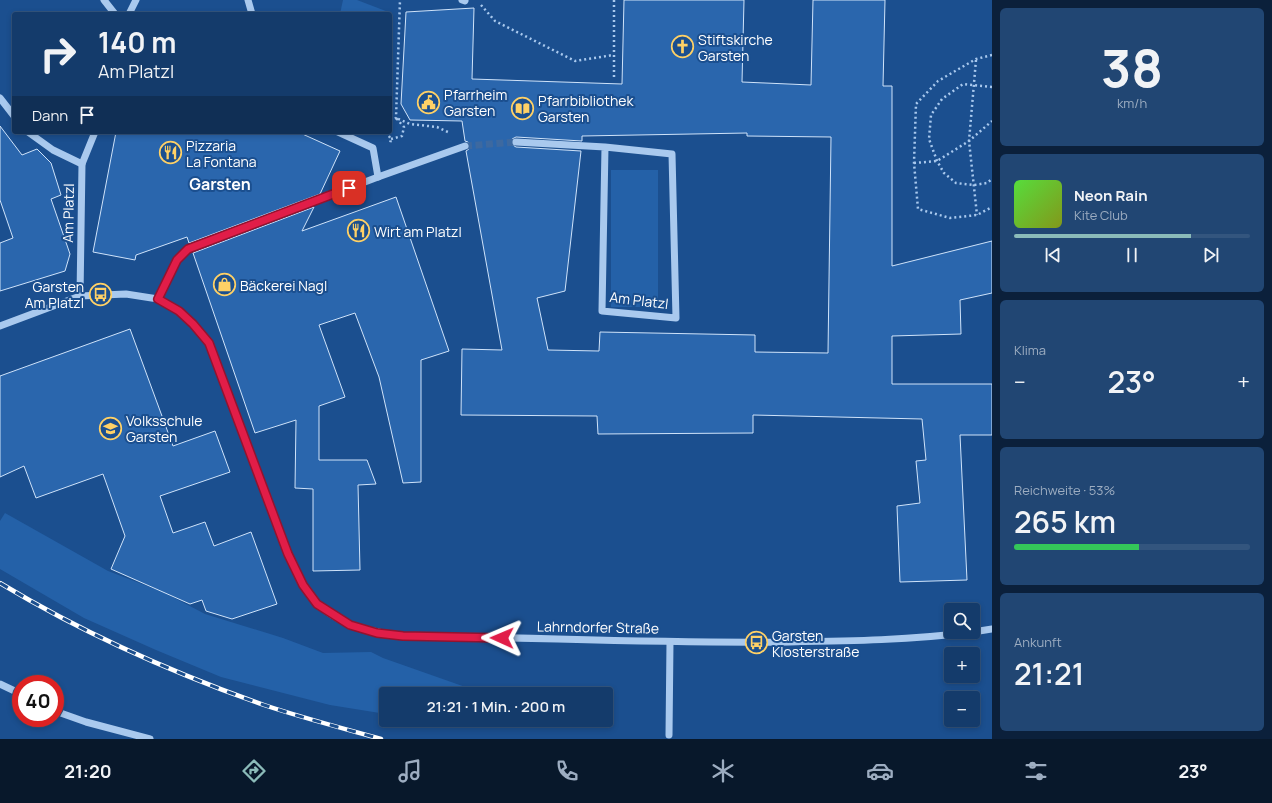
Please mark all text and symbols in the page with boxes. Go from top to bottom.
text: 140 m [98,23,177,61]
icon: right [32,28,84,80]
place label: Stiftskirche Garsten [698,30,773,65]
text: 38 [1101,32,1163,103]
church icon: Stiftskirche Garsten [670,34,696,60]
text: Am Platzl [98,59,174,83]
place label: Pfarrheim Garsten [444,85,507,120]
public building icon: Pfarrheim Garsten [415,89,441,115]
place label: Pfarrbibliothek Garsten [538,91,634,126]
text: km/h [1117,94,1147,112]
library icon: Pfarrbibliothek Garsten [510,95,536,121]
icon: arrive [76,104,98,126]
text: Dann [32,105,68,126]
place label: Pizzaria La Fontana [186,136,257,171]
restaurant icon: Pizzaria La Fontana [158,140,184,166]
pin [332,171,366,205]
district label: Garsten [189,173,251,195]
icon: arrive [338,177,360,199]
street label: Am Platzl [58,183,78,243]
text: Neon Rain [1074,185,1148,206]
text: Kite Club [1074,206,1128,224]
restaurant icon: Wirt am Platzl [346,218,372,244]
place label: Wirt am Platzl [374,222,462,241]
icon: previous [1042,244,1064,266]
icon: pause [1121,244,1143,266]
icon: next [1200,244,1222,266]
shop icon: Bäckerei Nagl [211,272,237,298]
place label: Bäckerei Nagl [240,276,327,295]
place label: Garsten Am Platzl [25,277,84,312]
bus stop icon: Garsten Am Platzl [87,281,113,307]
street label: Am Platzl [608,287,670,313]
text: Klima [1014,341,1046,359]
text: 23° [1107,361,1156,402]
text: − [1014,367,1026,397]
text: + [1237,367,1250,397]
place label: Volksschule Garsten [126,411,203,446]
school or university icon: Volksschule Garsten [98,415,124,441]
text: Reichweite · 53% [1014,481,1115,499]
text: 265 km [1014,501,1116,542]
map controls [944,603,980,727]
button: search [944,603,980,639]
street label: Lahrndorfer Straße [537,616,659,638]
position arrow [481,617,523,659]
place label: Garsten Klosterstraße [772,626,859,661]
bus stop icon: Garsten Klosterstraße [743,630,769,656]
text: Ankunft [1014,633,1062,651]
button: + [944,647,980,683]
text: 21:21 [1014,653,1084,694]
speed limit sign: 40 [12,675,64,727]
button: − [944,691,980,727]
text: 21:21 · 1 Min. · 200 m [427,696,565,717]
icon: directions [240,757,268,785]
icon: music [396,757,424,785]
icon: phone [553,757,581,785]
icon: climate [709,757,737,785]
icon: car [866,757,894,785]
icon: filters [1022,757,1050,785]
text: 21:20 [64,759,112,783]
text: 23° [1178,759,1208,783]

